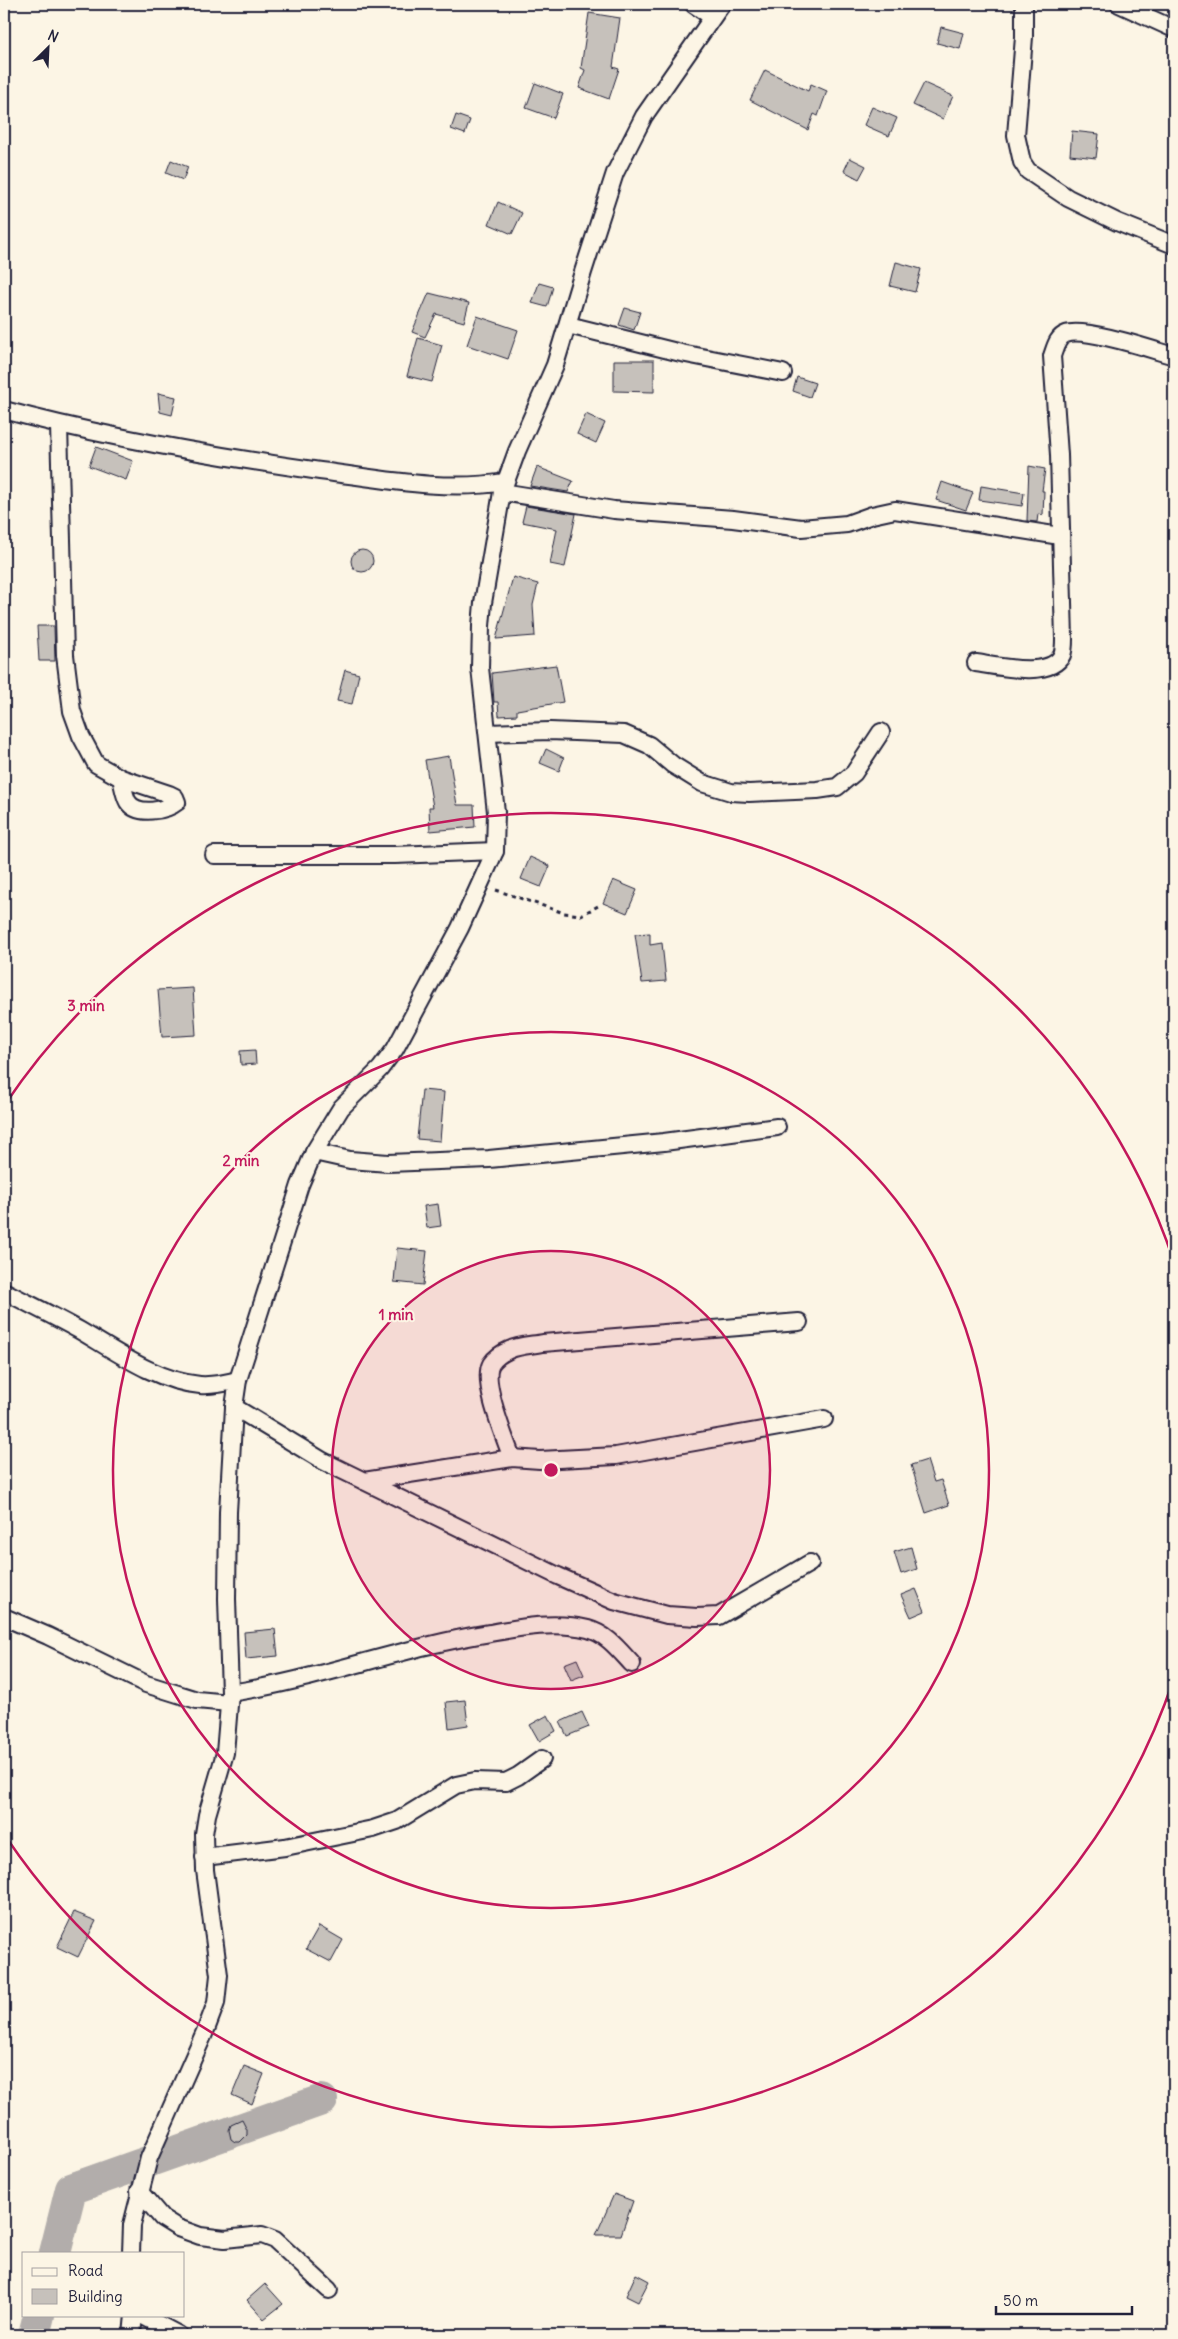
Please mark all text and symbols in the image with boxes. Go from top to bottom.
north arrow [22,22,72,72]
text: N [45,26,61,46]
text: 3 min [67,996,105,1015]
text: 2 min [223,1151,260,1170]
text: 1 min [379,1305,414,1324]
centre of rings [542,1461,560,1479]
legend [22,2252,185,2316]
text: Road [68,2261,103,2280]
scale bar [996,2284,1132,2316]
text: Building [68,2287,123,2306]
text: 50 m [1003,2291,1038,2310]

